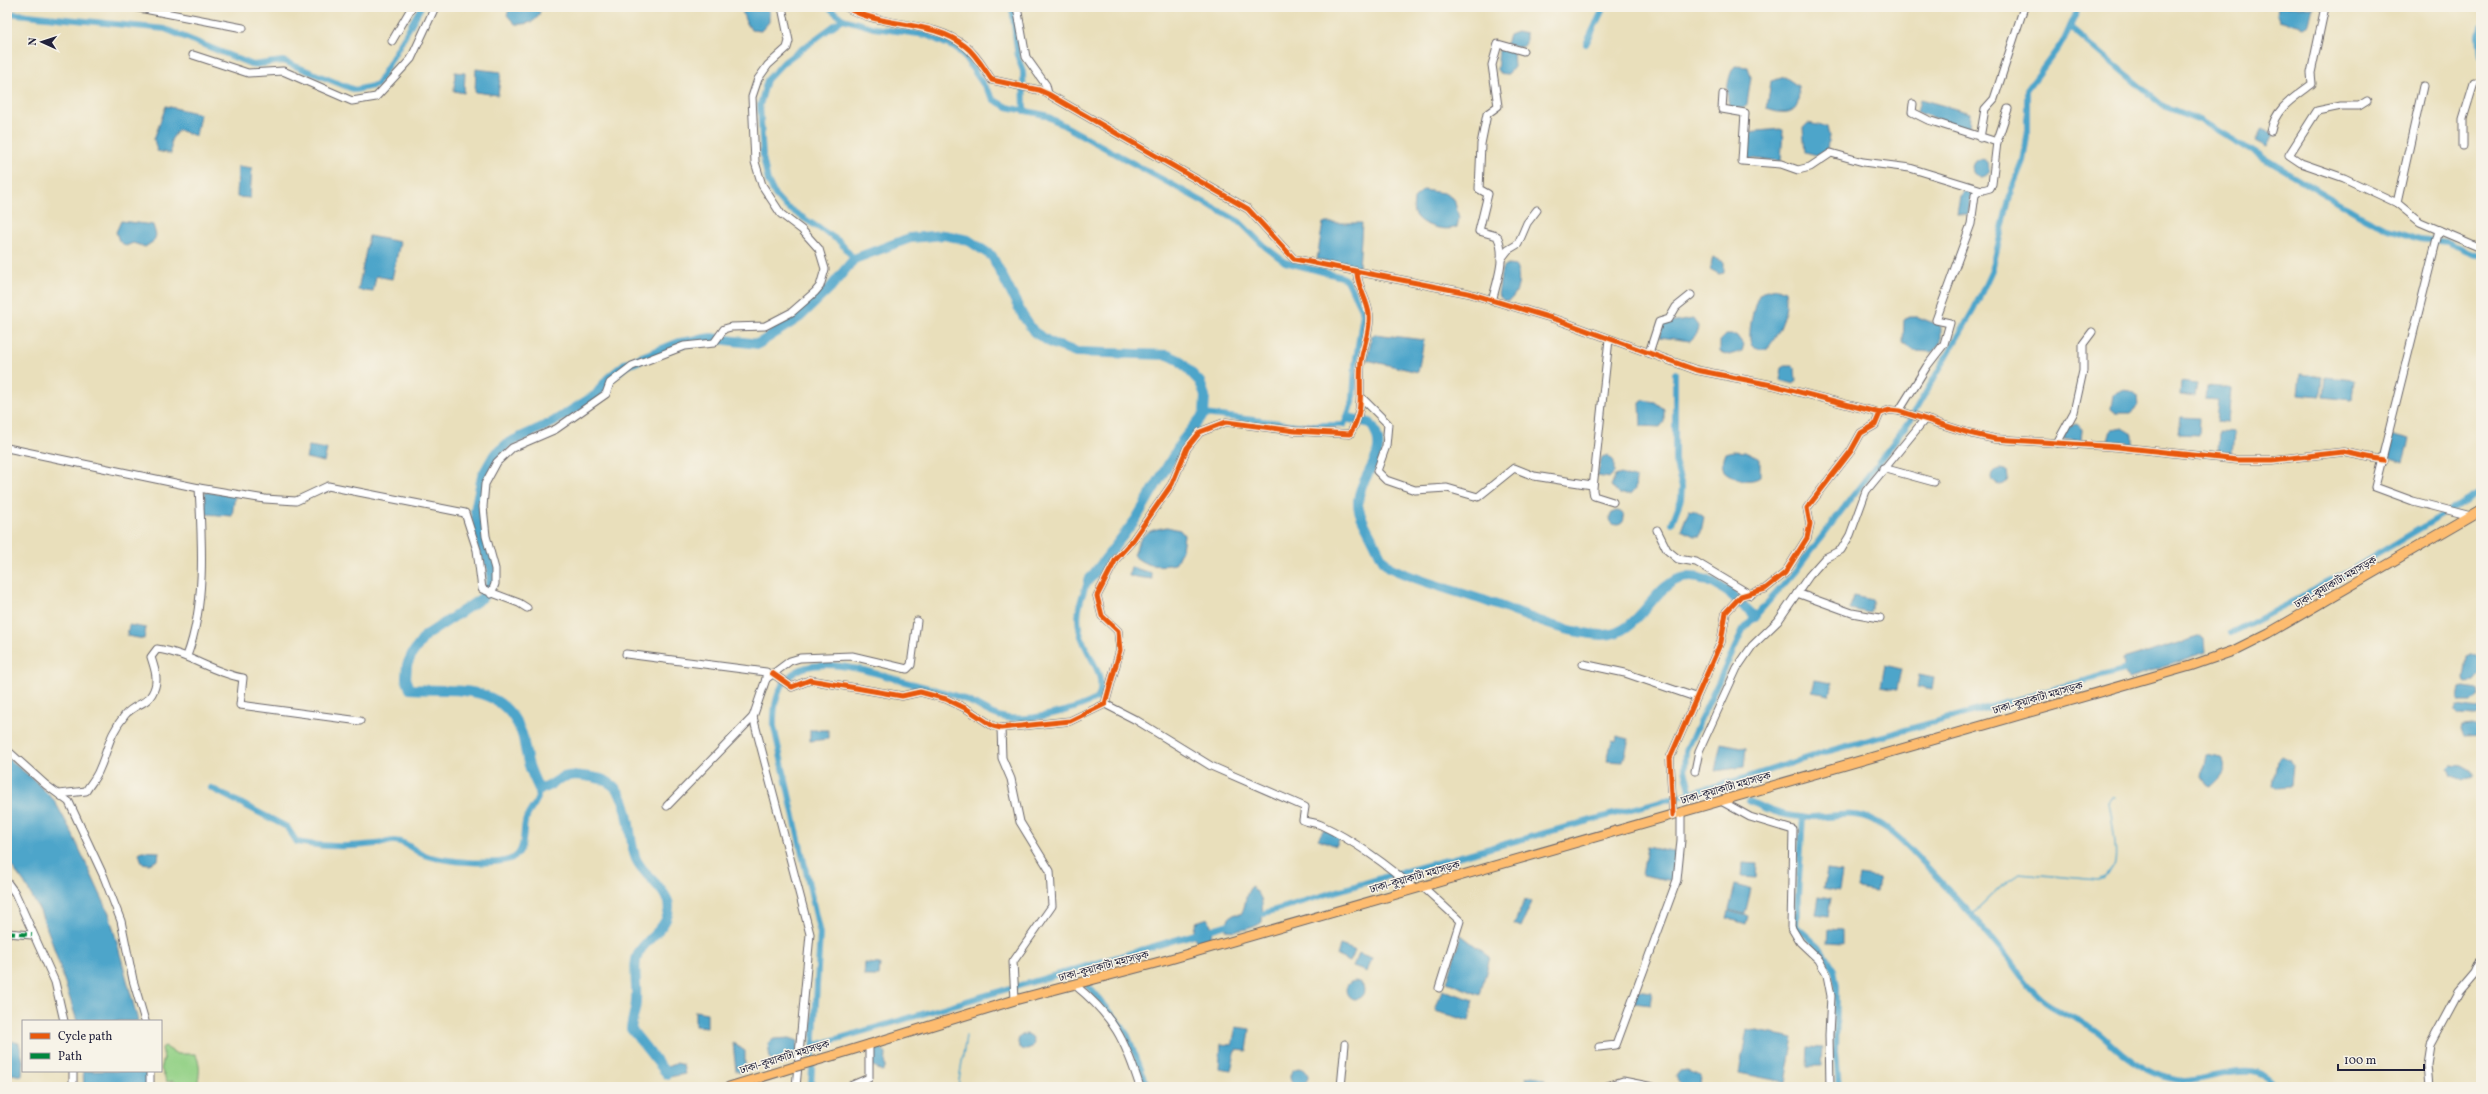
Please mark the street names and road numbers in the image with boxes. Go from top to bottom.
street label: ঢাকা-কুয়াকাটা মহাসড়ক [2291,553,2381,613]
street label: ঢাকা-কুয়াকাটা মহাসড়ক [1990,679,2086,719]
street label: ঢাকা-কুয়াকাটা মহাসড়ক [1678,769,1774,809]
street label: ঢাকা-কুয়াকাটা মহাসড়ক [1367,858,1463,898]
street label: ঢাকা-কুয়াকাটা মহাসড়ক [1056,947,1152,987]
street label: ঢাকা-কুয়াকাটা মহাসড়ক [737,1037,833,1079]

